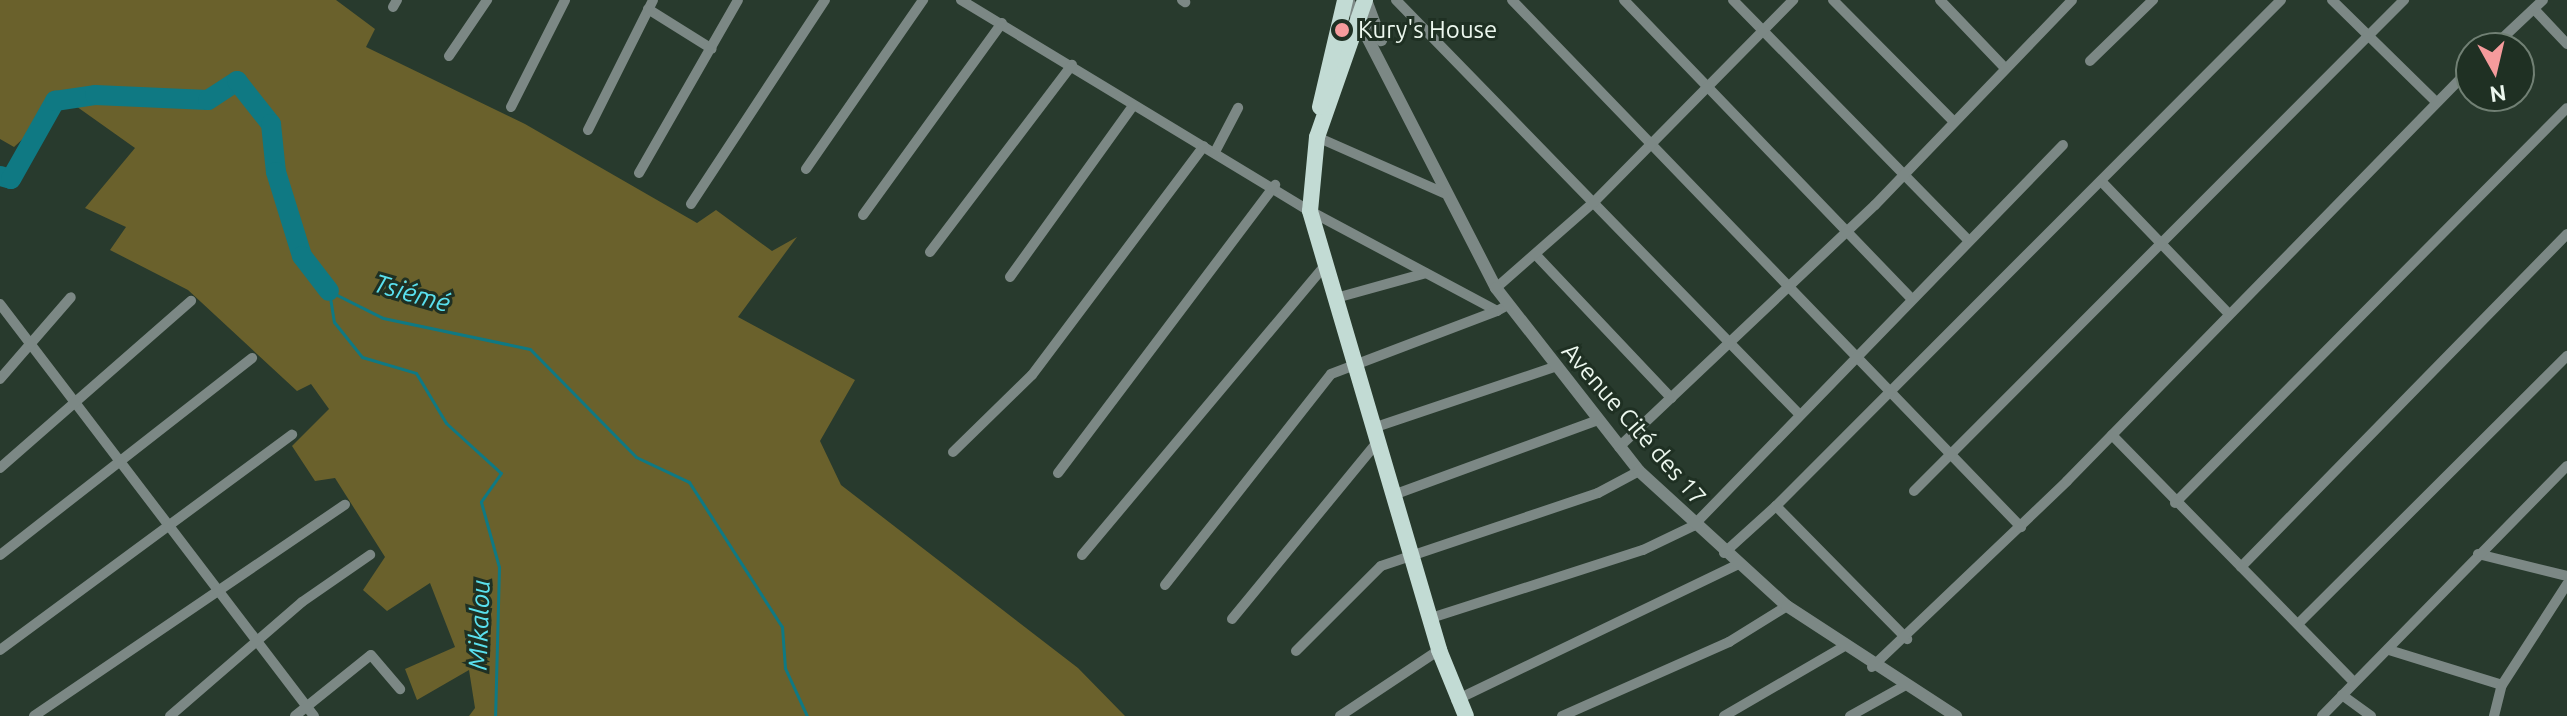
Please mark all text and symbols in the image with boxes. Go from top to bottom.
place label: Kury's House [1358,16,1497,44]
marker: Kury's House [1333,21,1351,39]
north arrow [2455,32,2535,112]
text: N [2488,81,2508,108]
water label: Tsiémé [370,267,454,319]
street label: Avenue Cité des 17 [1556,337,1712,511]
water label: Mikalou [462,579,496,671]

